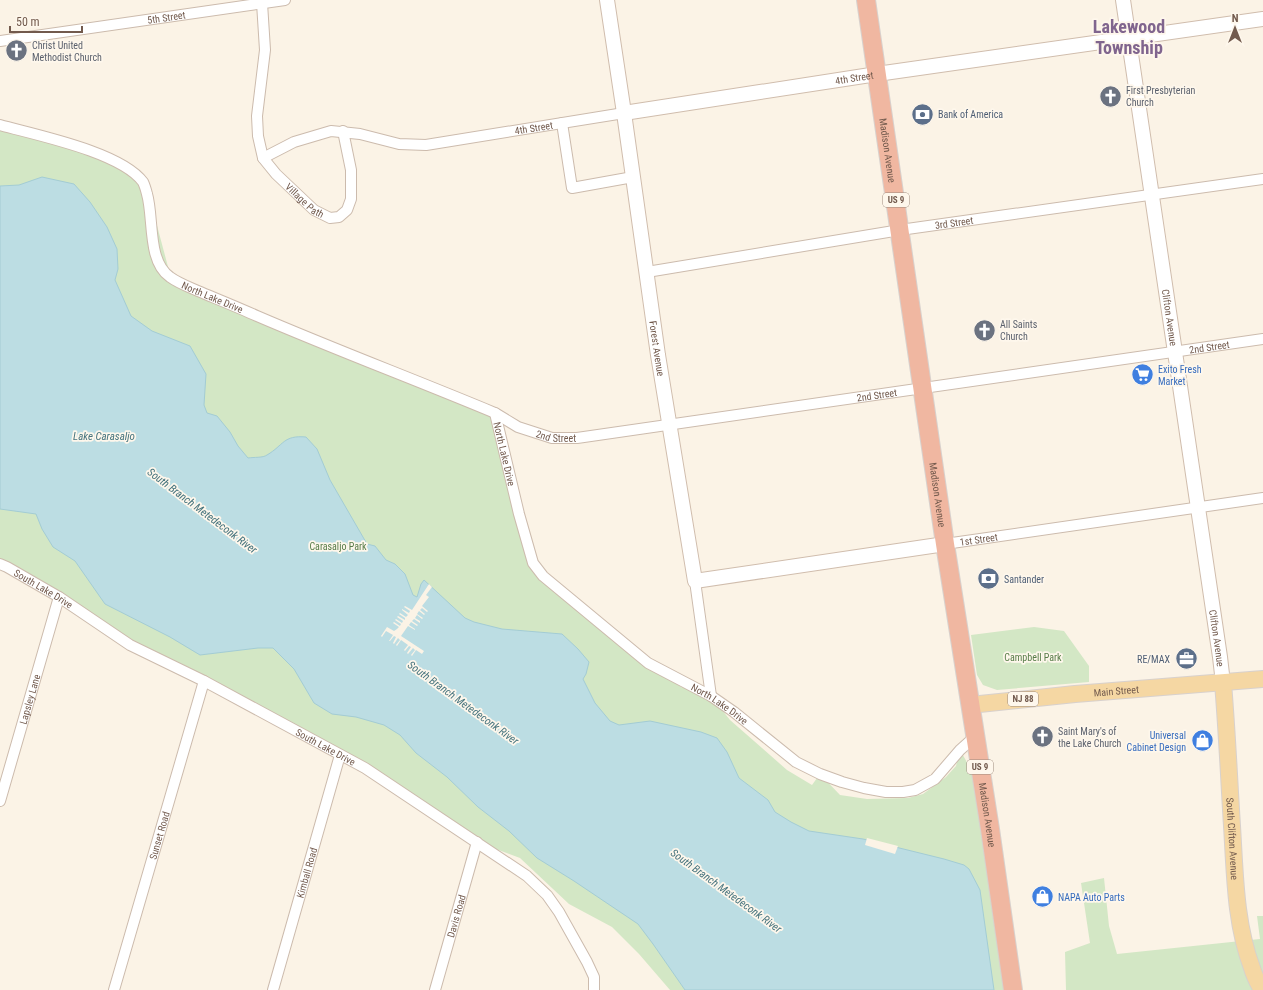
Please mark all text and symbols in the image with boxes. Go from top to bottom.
scale bar [10,8,82,34]
north arrow [1215,8,1255,48]
street label: 5th Street [146,9,186,25]
text: N [1232,12,1239,25]
text: 50 m [16,15,40,29]
district label: Lakewood Township [1093,16,1165,58]
church icon: Christ United Methodist Church [4,38,30,64]
place label: Christ United Methodist Church [32,40,102,63]
street label: 4th Street [834,69,874,86]
church icon: First Presbyterian Church [1097,83,1123,109]
place label: First Presbyterian Church [1126,85,1196,108]
bank icon: Bank of America [910,101,936,127]
place label: Bank of America [938,109,1003,120]
street label: Madison Avenue [878,117,898,184]
street label: 4th Street [514,119,554,136]
street label: Village Path [284,181,326,220]
road number: US 9 [883,193,909,207]
street label: 3rd Street [934,214,974,231]
street label: North Lake Drive [180,279,245,315]
street label: Clifton Avenue [1160,288,1180,347]
church icon: All Saints Church [971,317,997,343]
place label: All Saints Church [1000,319,1038,342]
street label: Forest Avenue [648,320,667,377]
street label: 2nd Street [1188,338,1230,355]
supermarket icon: Exito Fresh Market [1130,362,1156,388]
place label: Exito Fresh Market [1158,364,1202,387]
street label: 2nd Street [856,386,898,403]
street label: North Lake Drive [492,421,518,487]
street label: 2nd Street [535,428,576,444]
water label: Lake Carasaljo [73,430,135,443]
street label: Madison Avenue [928,462,948,528]
water label: South Branch Metedeconk River [145,466,260,557]
street label: 1st Street [959,531,998,547]
park label: Carasaljo Park [309,541,367,552]
bank icon: Santander [975,566,1001,592]
street label: South Lake Drive [12,567,75,610]
place label: Santander [1004,574,1044,585]
street label: Clifton Avenue [1208,609,1227,667]
office icon: RE/MAX [1173,646,1199,672]
park label: Campbell Park [1004,652,1062,663]
place label: RE/MAX [1137,654,1170,665]
water label: South Branch Metedeconk River [405,658,522,748]
street label: Lapsley Lane [17,673,42,725]
street label: North Lake Drive [689,681,750,727]
street label: Main Street [1093,683,1139,698]
road number: NJ 88 [1008,692,1038,706]
church icon: Saint Mary's of the Lake Church [1029,724,1055,750]
street label: South Lake Drive [294,726,358,767]
place label: Saint Mary's of the Lake Church [1058,726,1122,749]
shop icon: Universal Cabinet Design [1189,728,1215,754]
place label: Universal Cabinet Design [1127,730,1186,753]
road number: US 9 [967,760,993,774]
street label: Madison Avenue [977,782,998,848]
street label: South Clifton Avenue [1225,797,1241,881]
street label: Sunset Road [147,810,171,861]
street label: Kimball Road [294,846,319,899]
water label: South Branch Metedeconk River [668,846,785,936]
shop icon: NAPA Auto Parts [1030,884,1056,910]
place label: NAPA Auto Parts [1058,892,1125,903]
street label: Davis Road [445,893,467,939]

